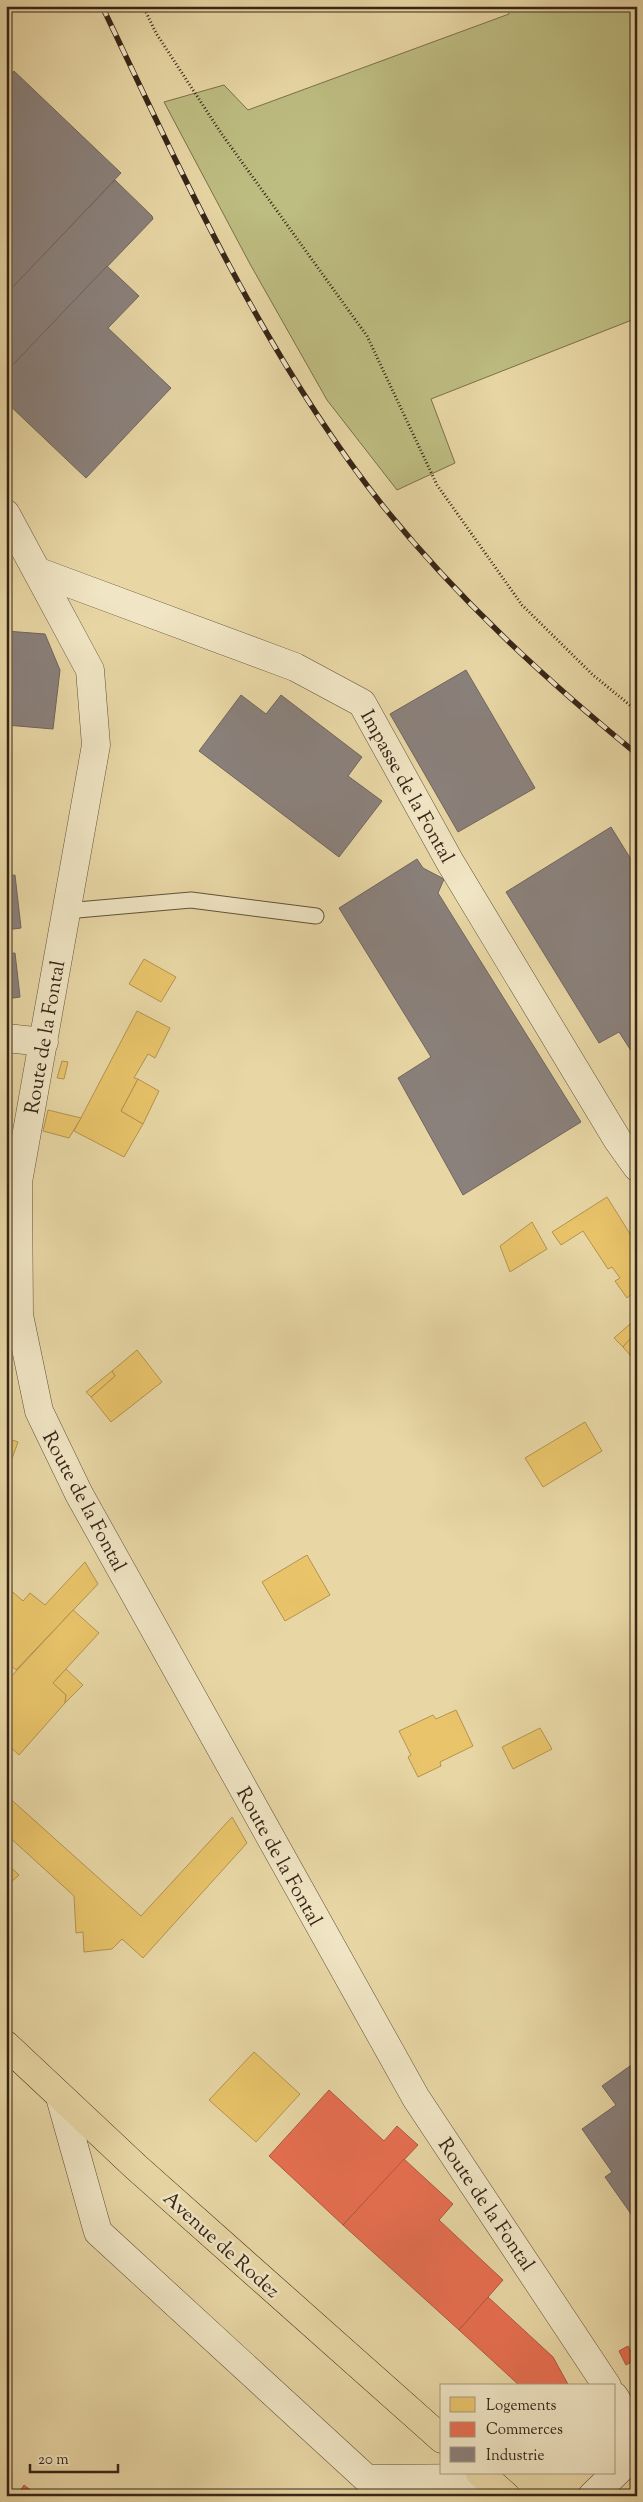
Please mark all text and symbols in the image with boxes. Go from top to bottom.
street label: Impasse de la Fontal [352,705,460,869]
street label: Route de la Fontal [19,958,74,1116]
street label: Route de la Fontal [34,1427,132,1578]
street label: Route de la Fontal [227,1782,328,1933]
street label: Route de la Fontal [429,2133,541,2278]
street label: Avenue de Rodez [155,2185,285,2306]
legend [440,2384,616,2474]
text: Logements [486,2396,557,2417]
text: Commerces [486,2420,563,2441]
scale bar [30,2442,118,2474]
text: Industrie [486,2446,544,2467]
text: 20 m [38,2450,69,2471]

